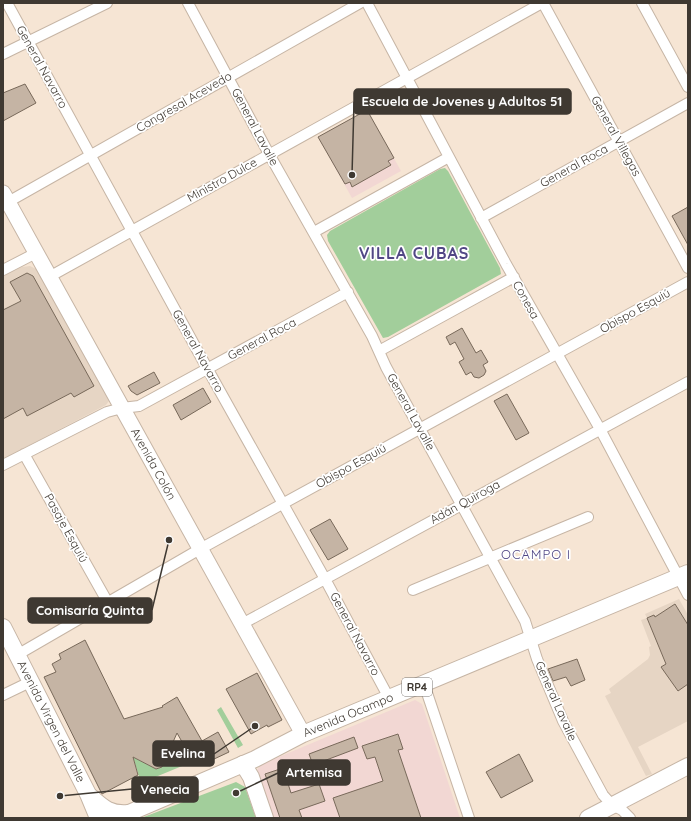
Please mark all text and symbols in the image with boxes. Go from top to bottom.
street label: General Navarro [14,23,71,111]
street label: Congresal Acevedo [133,68,234,135]
street label: General Lavalle [229,85,282,168]
callout: Escuela de Jovenes y Adultos 51 [354,89,571,114]
text: Escuela de Jovenes y Adultos 51 [362,93,562,109]
street label: General Villegas [588,93,645,179]
street label: General Roca [537,141,610,190]
street label: Ministro Dulce [184,154,260,205]
district label: VILLA CUBAS [359,243,469,263]
street label: Conesa [510,278,543,322]
street label: Obispo Esquiú [597,285,673,336]
street label: General Navarro [170,307,227,395]
street label: General Roca [225,314,299,363]
street label: General Lavalle [384,371,439,453]
street label: Avenida Colón [128,425,180,502]
street label: Obispo Esquiú [313,440,389,491]
street label: Adán Quiroga [427,476,502,527]
street label: Pasaje Esquiú [41,491,92,565]
district label: OCAMPO I [501,546,571,562]
street label: General Navarro [327,589,384,678]
callout: Comisaría Quinta [28,598,152,623]
text: Comisaría Quinta [36,602,144,618]
street label: Avenida Virgen del Valle [14,658,89,785]
street label: General Lavalle [532,658,581,743]
road number: RP4 [402,678,432,696]
street label: Avenida Ocampo [301,689,395,740]
callout: Evelina [153,741,214,766]
text: Evelina [161,745,205,761]
callout: Artemisa [278,760,350,785]
text: Artemisa [286,764,342,780]
callout: Venecia [132,777,198,802]
text: Venecia [140,781,190,797]

